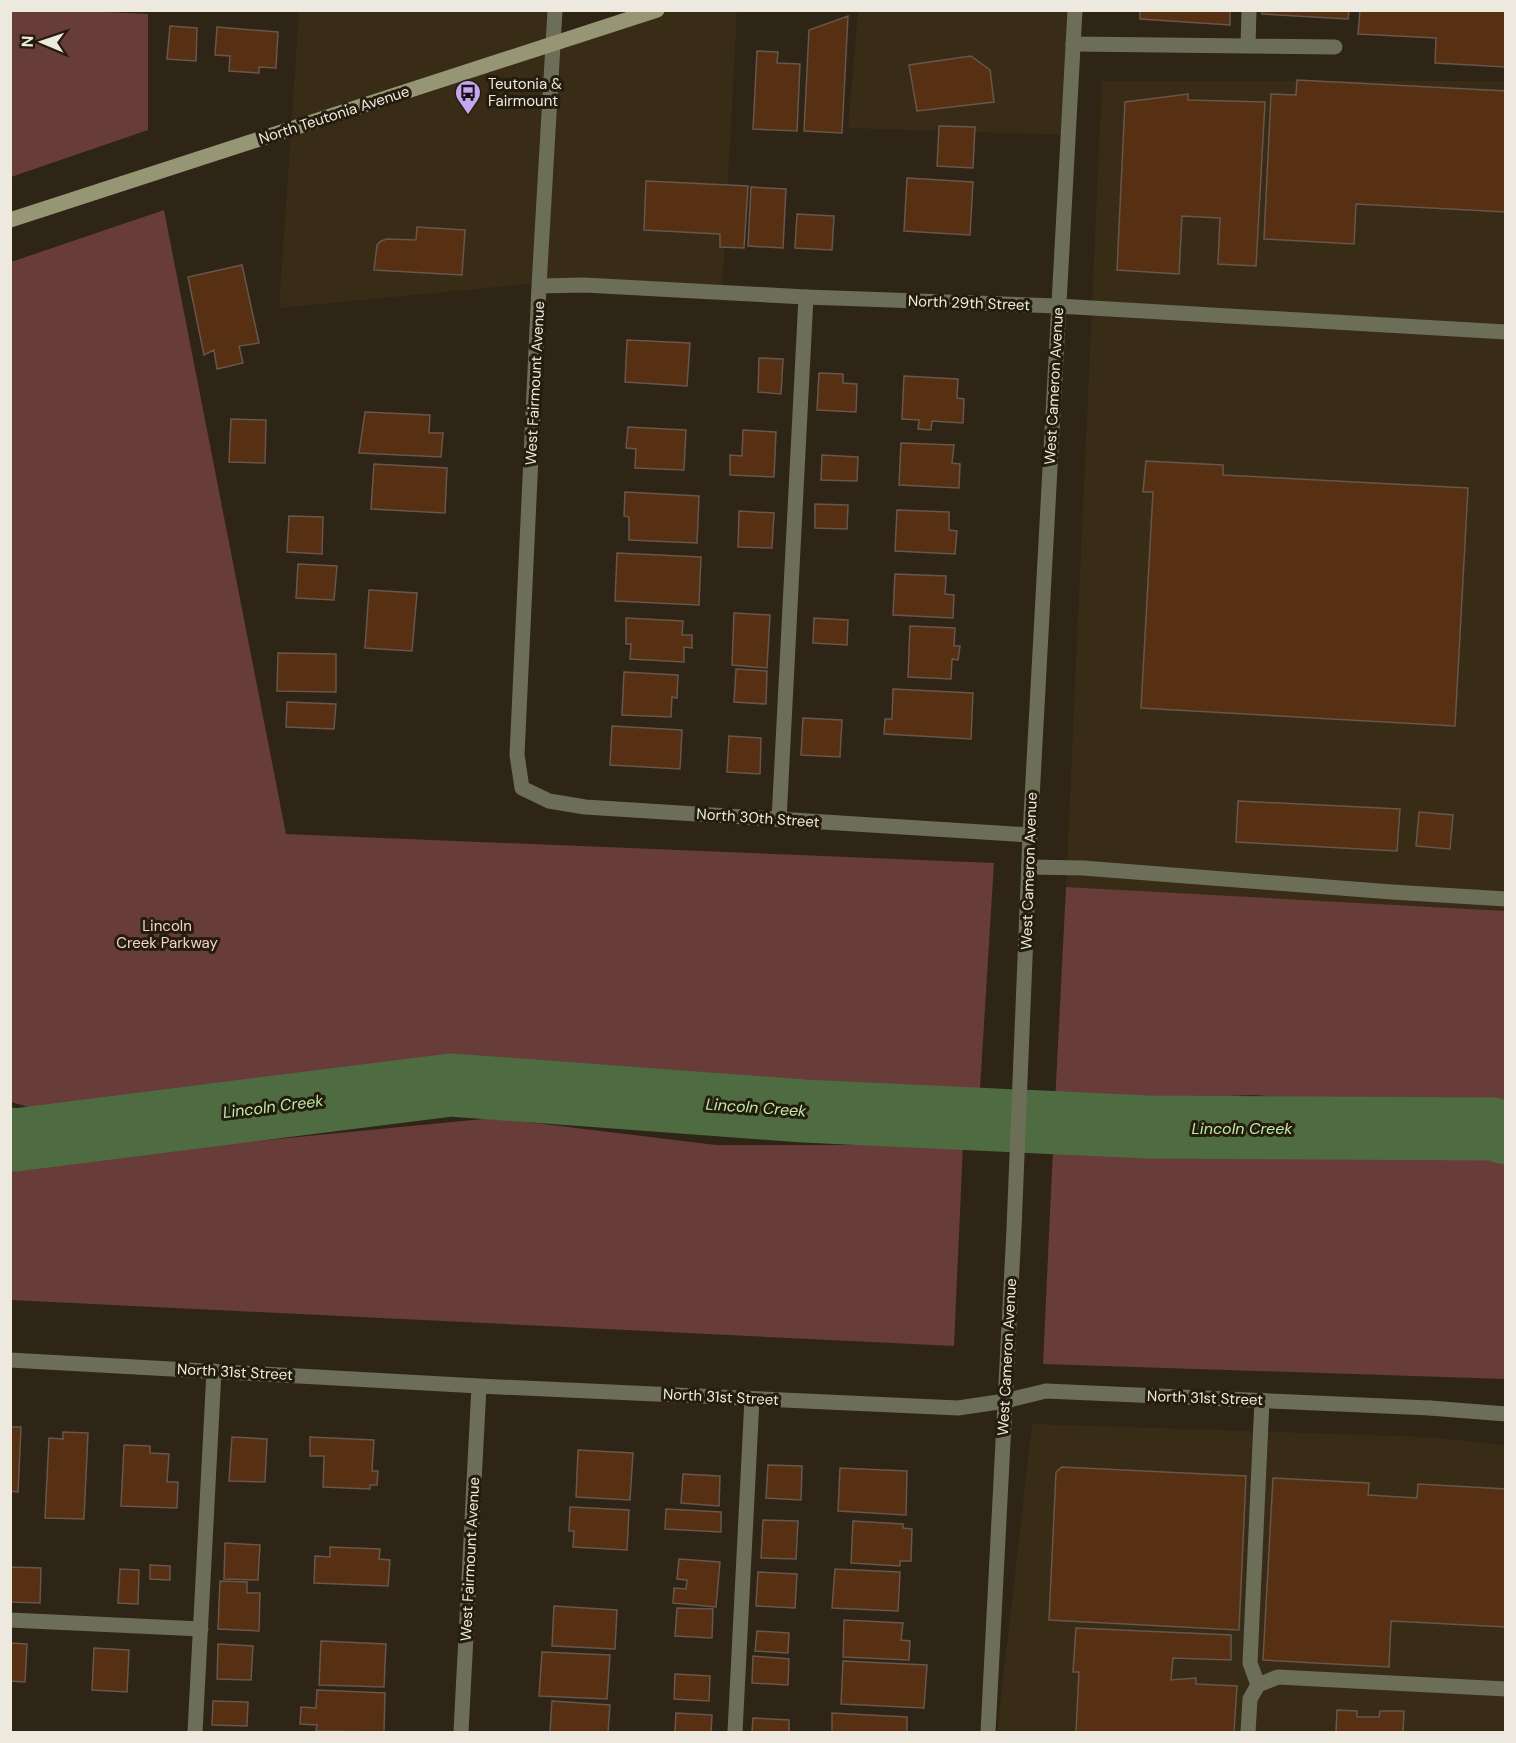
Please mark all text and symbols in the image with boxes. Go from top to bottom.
north arrow [12,12,72,72]
text: N [17,35,38,48]
place label: Teutonia & Fairmount [488,74,562,111]
bus stop icon: Teutonia & Fairmount [453,78,483,116]
street label: North Teutonia Avenue [256,81,412,149]
street label: North 29th Street [908,291,1031,315]
street label: West Fairmount Avenue [521,300,549,466]
street label: West Cameron Avenue [1040,307,1068,465]
street label: West Cameron Avenue [1016,792,1042,950]
street label: North 30th Street [696,804,820,832]
park label: Lincoln Creek Parkway [116,916,219,953]
water label: Lincoln Creek [222,1090,325,1123]
water label: Lincoln Creek [705,1093,808,1122]
water label: Lincoln Creek [1191,1118,1293,1139]
street label: West Cameron Avenue [993,1278,1021,1436]
street label: North 31st Street [176,1359,294,1385]
street label: North 31st Street [662,1384,780,1410]
street label: North 31st Street [1147,1386,1264,1410]
street label: West Fairmount Avenue [456,1476,484,1642]

